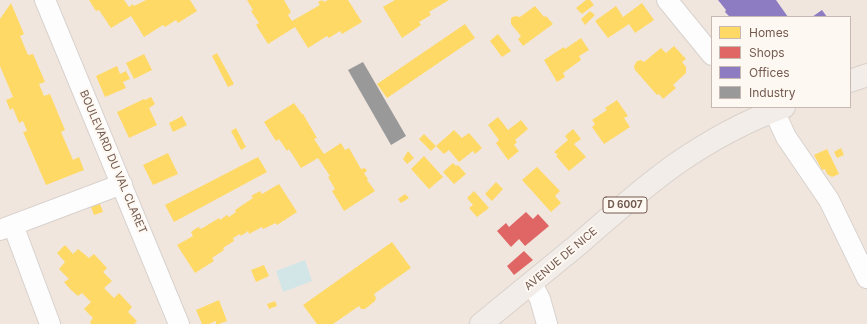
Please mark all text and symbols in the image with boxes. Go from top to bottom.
legend [711,16,851,108]
text: Homes [749,25,789,40]
text: Shops [749,45,785,60]
text: Offices [749,65,790,80]
text: Industry [749,85,795,100]
street label: BOULEVARD DU VAL CLARET [77,88,149,236]
road number: D 6007 [603,197,647,213]
street label: AVENUE DE NICE [522,225,600,293]

